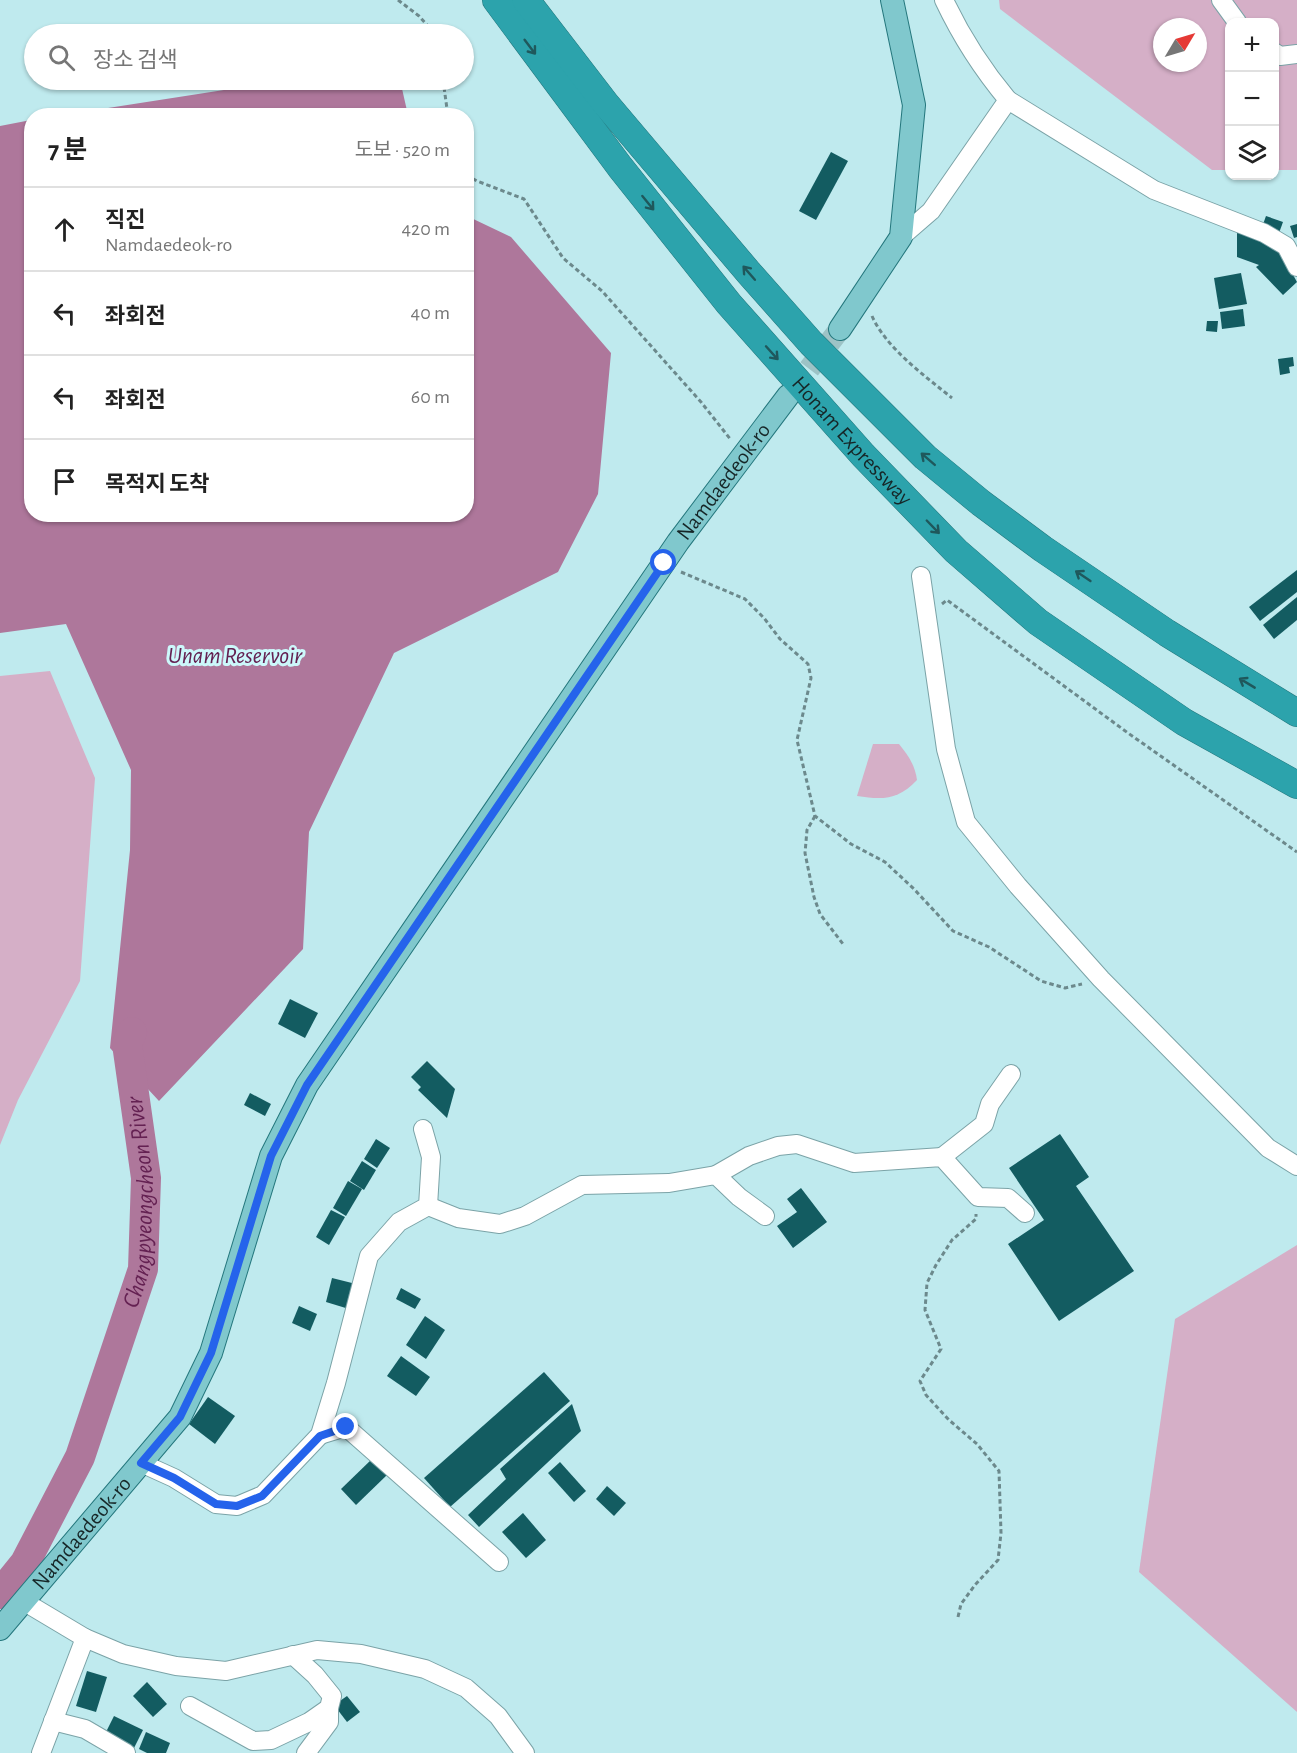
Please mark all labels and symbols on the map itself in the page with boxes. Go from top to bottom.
north arrow [1153,18,1207,72]
one-way arrow [524,39,537,55]
one-way arrow [641,194,654,210]
one-way arrow [742,266,756,281]
one-way arrow [765,345,779,360]
street label: Honam Expressway [788,372,917,510]
street label: Namdaedeok-ro [672,419,774,544]
one-way arrow [921,452,936,466]
one-way arrow [925,519,940,534]
route start [650,549,676,575]
one-way arrow [1076,570,1092,582]
water label: Unam Reservoir [168,644,303,668]
one-way arrow [1239,676,1256,688]
water label: Changpyeongcheon River [119,1094,158,1311]
route end [332,1413,358,1439]
street label: Namdaedeok-ro [28,1472,135,1594]

